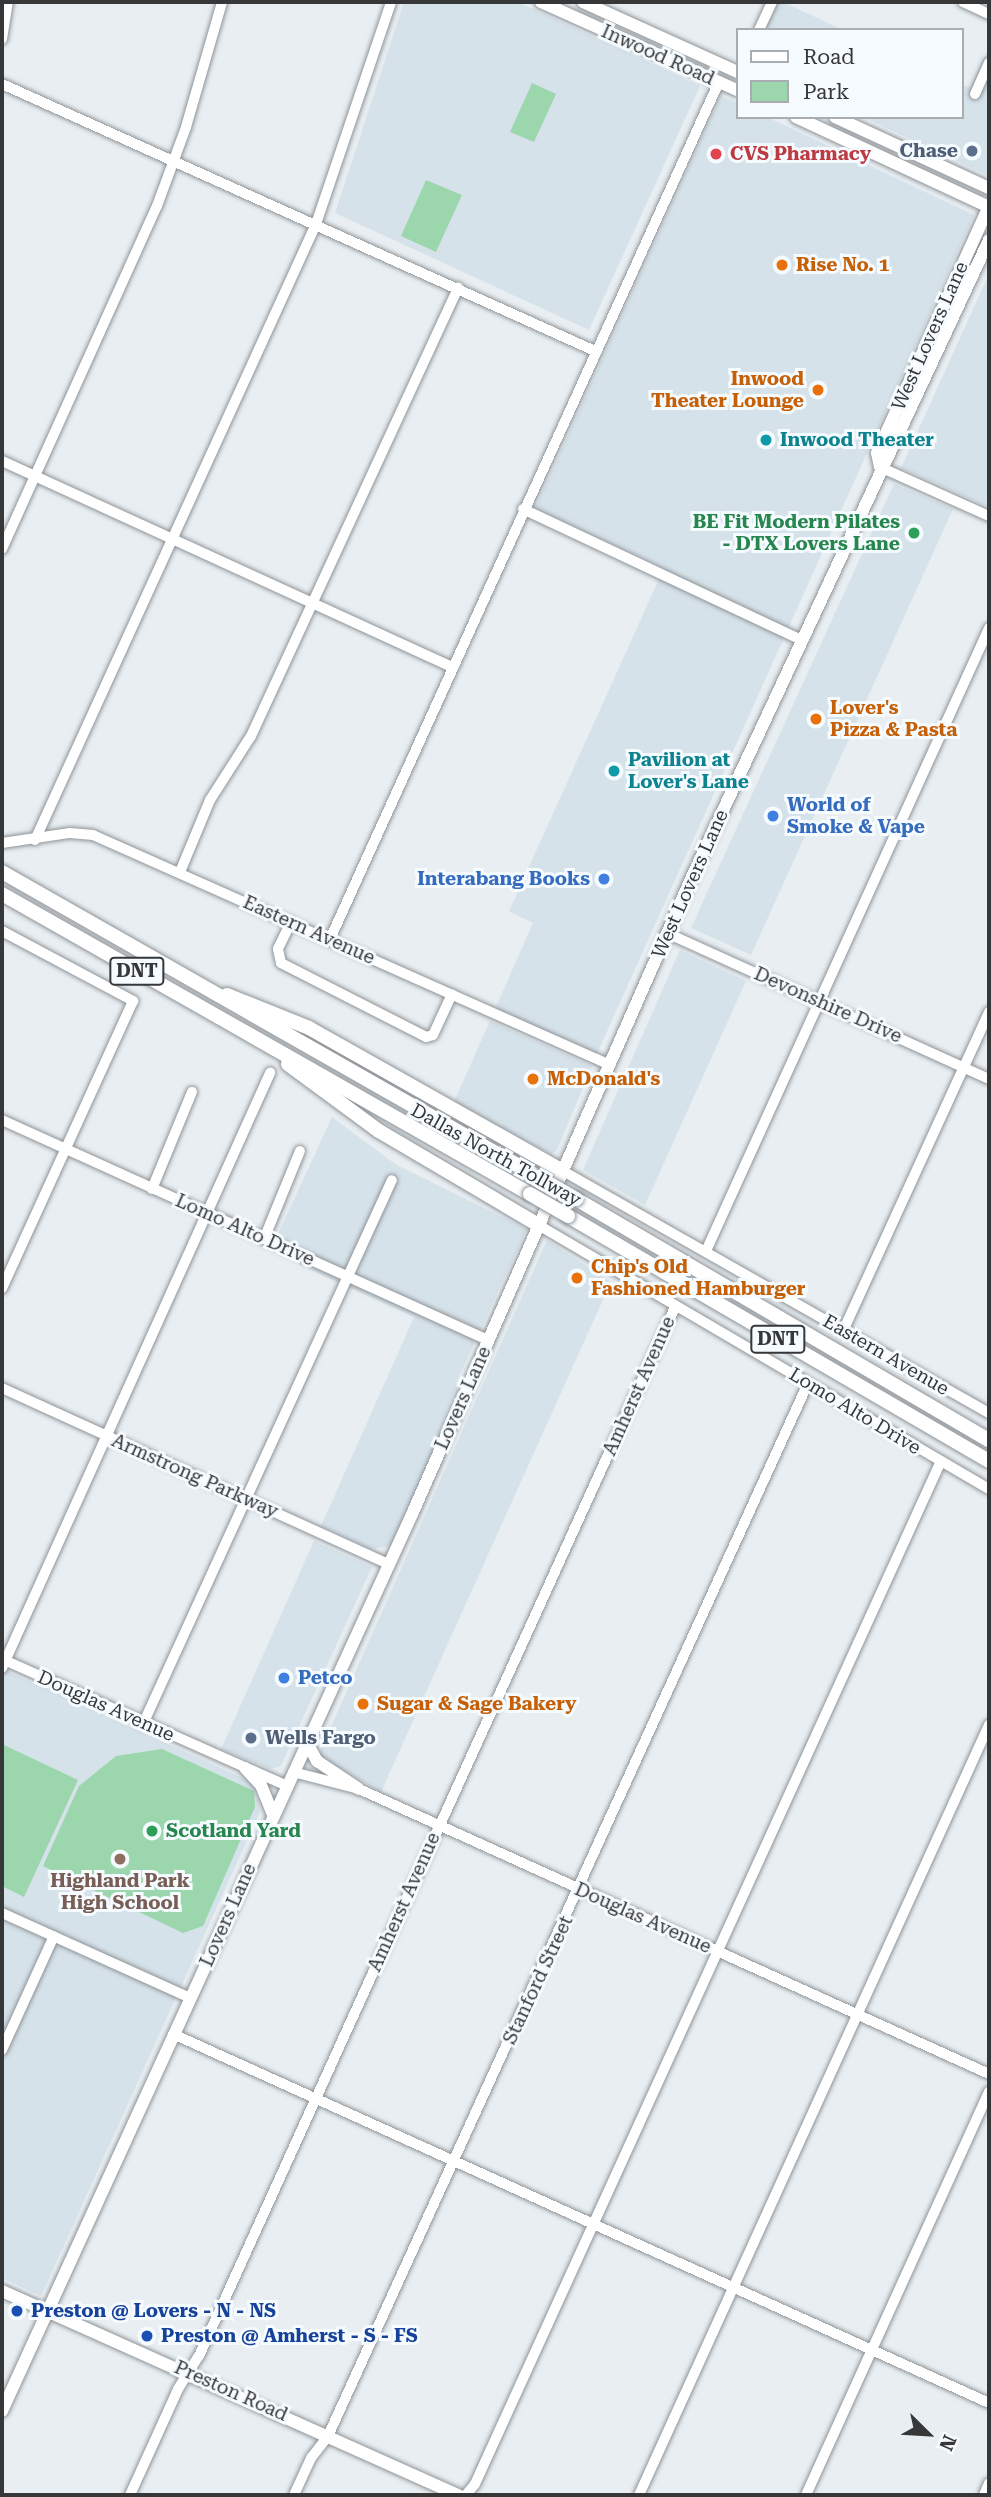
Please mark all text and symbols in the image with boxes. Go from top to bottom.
street label: Inwood Road [598,20,718,90]
legend [736,28,963,119]
text: Road [803,45,855,69]
text: Park [803,80,849,104]
place label: Chase [900,140,958,162]
place label: CVS Pharmacy [730,143,871,165]
marker: Chase [964,143,980,159]
marker: CVS Pharmacy [708,146,724,162]
place label: Rise No. 1 [796,254,889,276]
marker: Rise No. 1 [774,257,790,273]
street label: West Lovers Lane [887,258,973,414]
place label: Inwood Theater Lounge [651,368,804,412]
marker: Inwood Theater Lounge [810,382,826,398]
place label: Inwood Theater [780,429,934,451]
marker: Inwood Theater [758,432,774,448]
place label: BE Fit Modern Pilates - DTX Lovers Lane [693,511,900,555]
marker: BE Fit Modern Pilates - DTX Lovers Lane [906,525,922,541]
place label: Lover's Pizza & Pasta [830,697,958,741]
marker: Lover's Pizza & Pasta [808,711,824,727]
place label: Pavilion at Lover's Lane [628,749,749,793]
marker: Pavilion at Lover's Lane [606,763,622,779]
place label: World of Smoke & Vape [787,794,925,838]
street label: West Lovers Lane [647,806,733,962]
marker: World of Smoke & Vape [765,808,781,824]
place label: Interabang Books [417,868,590,890]
marker: Interabang Books [596,871,612,887]
street label: Eastern Avenue [240,891,378,969]
road number: DNT [109,956,165,986]
street label: Devonshire Drive [751,962,905,1048]
place label: McDonald's [547,1068,660,1090]
marker: McDonald's [525,1071,541,1087]
street label: Dallas North Tollway [407,1099,585,1211]
street label: Lomo Alto Drive [172,1189,318,1271]
place label: Chip's Old Fashioned Hamburger [591,1256,805,1300]
marker: Chip's Old Fashioned Hamburger [569,1270,585,1286]
street label: Eastern Avenue [819,1310,953,1400]
street label: Amherst Avenue [598,1313,680,1459]
road number: DNT [750,1324,806,1354]
street label: Lovers Lane [430,1343,496,1453]
street label: Lomo Alto Drive [785,1363,925,1459]
street label: Armstrong Parkway [108,1429,282,1523]
street label: Douglas Avenue [34,1666,178,1746]
place label: Petco [298,1667,352,1689]
marker: Petco [276,1670,292,1686]
place label: Sugar & Sage Bakery [377,1693,576,1715]
marker: Sugar & Sage Bakery [355,1696,371,1712]
place label: Wells Fargo [265,1727,376,1749]
marker: Wells Fargo [243,1730,259,1746]
place label: Scotland Yard [166,1820,301,1842]
marker: Scotland Yard [144,1823,160,1839]
street label: Amherst Avenue [363,1829,445,1975]
marker: Highland Park High School [112,1851,128,1867]
street label: Lovers Lane [195,1860,261,1970]
place label: Highland Park High School [50,1870,190,1914]
street label: Douglas Avenue [571,1878,715,1958]
street label: Stanford Street [498,1912,578,2048]
place label: Preston @ Lovers - N - NS [31,2300,276,2322]
marker: Preston @ Lovers - N - NS [9,2303,25,2319]
place label: Preston @ Amherst - S - FS [161,2325,418,2347]
marker: Preston @ Amherst - S - FS [139,2328,155,2344]
street label: Preston Road [171,2356,291,2426]
north arrow [893,2399,963,2469]
text: N [934,2431,961,2454]

